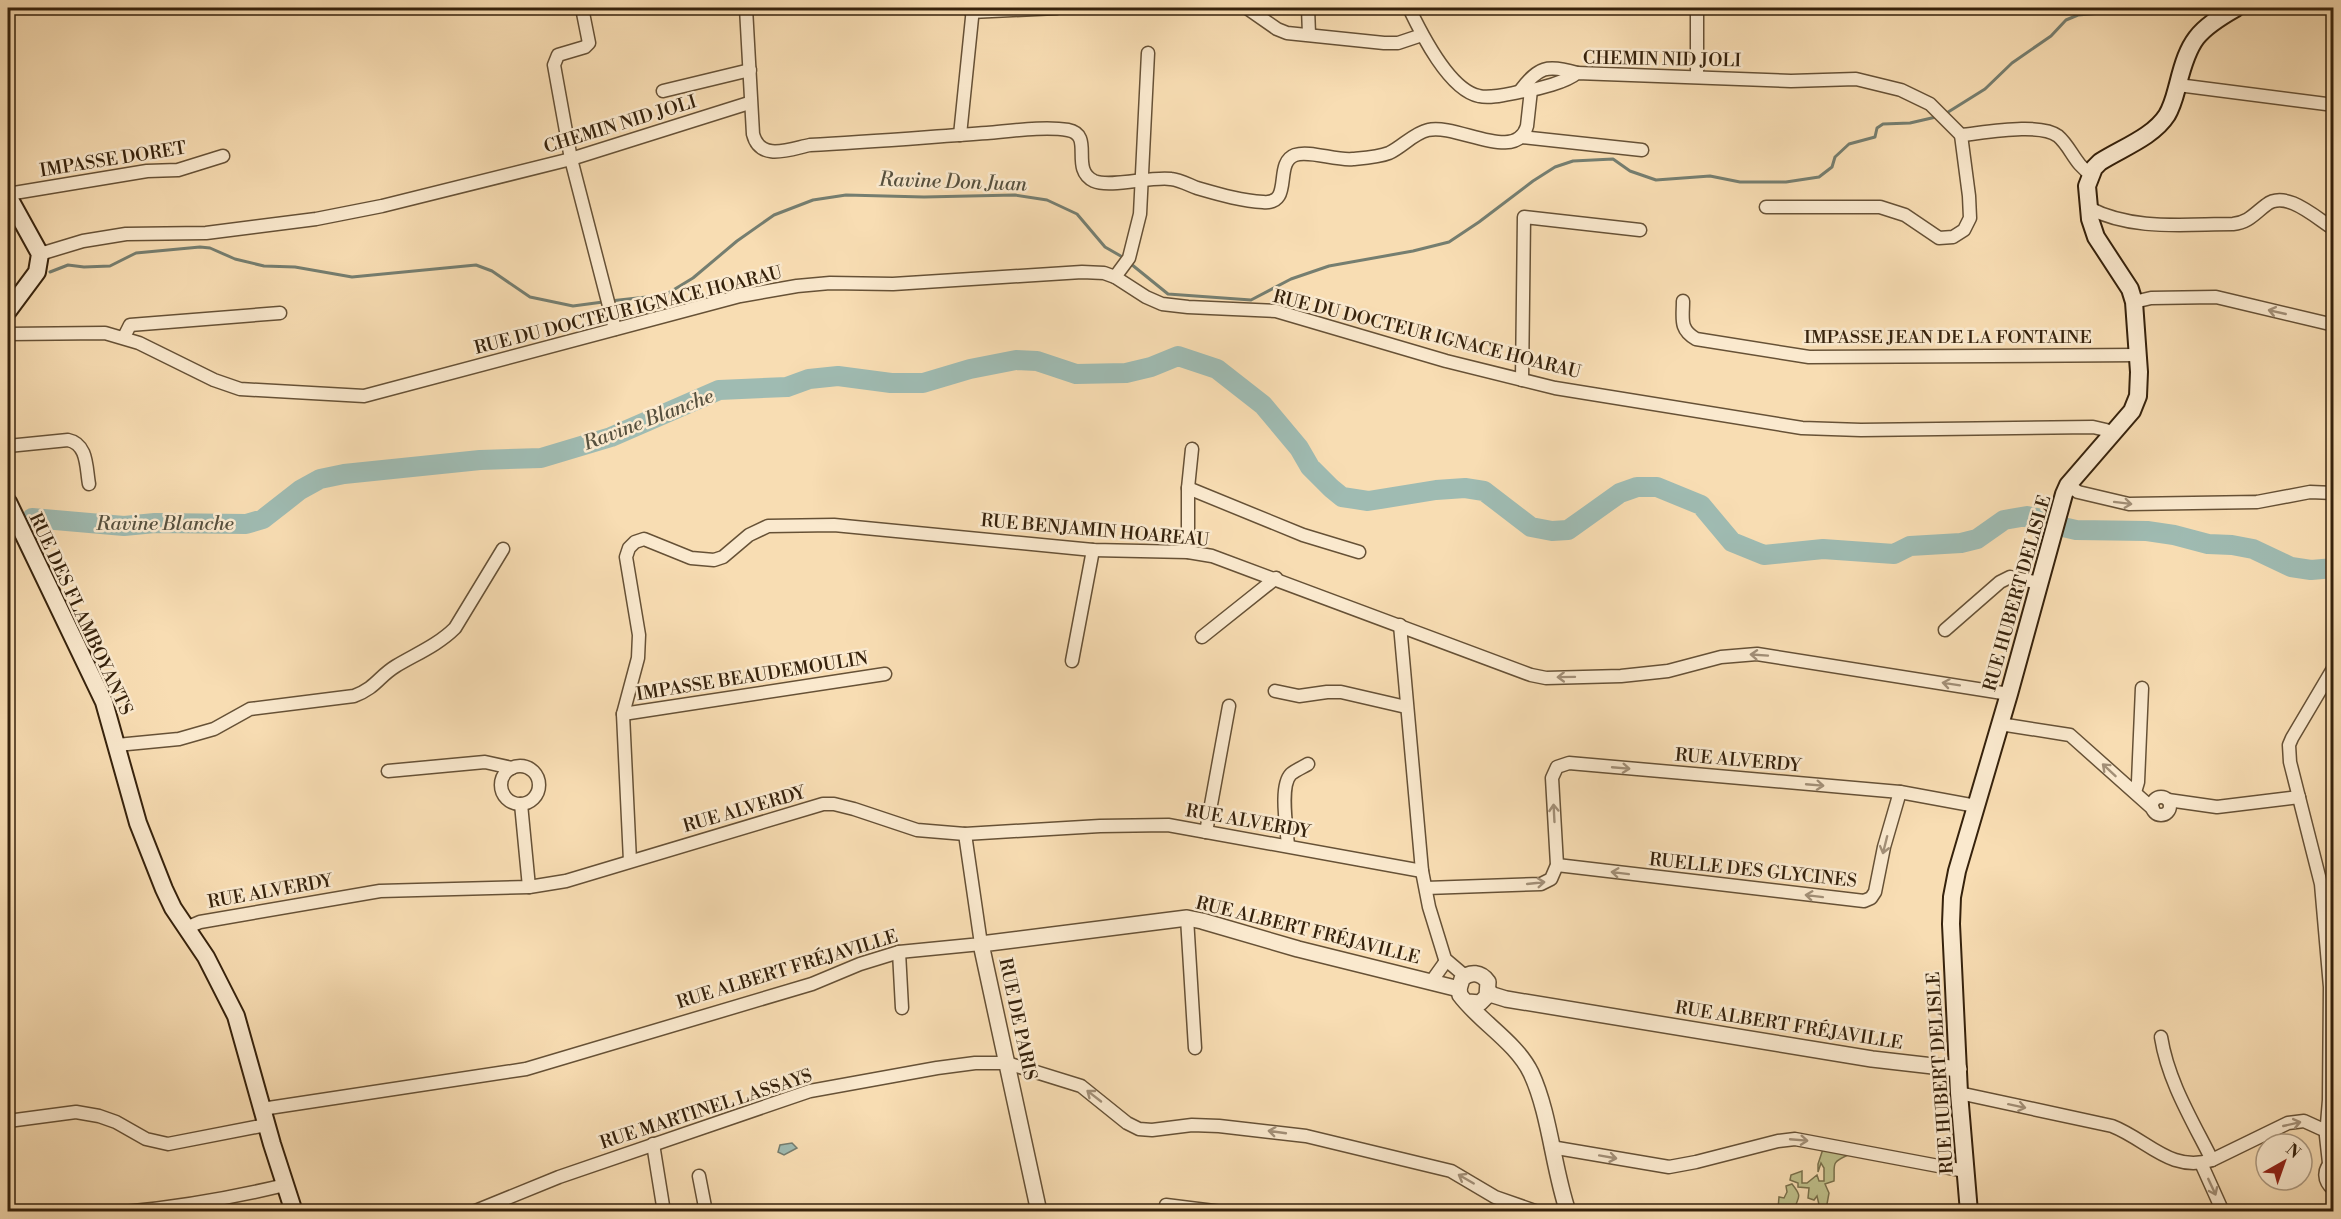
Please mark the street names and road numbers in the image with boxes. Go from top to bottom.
street label: CHEMIN NID JOLI [1583,47,1741,72]
street label: CHEMIN NID JOLI [541,90,699,159]
street label: IMPASSE DORET [38,137,188,182]
street label: RUE DU DOCTEUR IGNACE HOARAU [472,261,785,360]
street label: RUE DU DOCTEUR IGNACE HOARAU [1271,285,1584,384]
street label: IMPASSE JEAN DE LA FONTAINE [1804,326,2092,349]
street label: RUE HUBERT DELISLE [1978,492,2057,694]
street label: RUE DES FLAMBOYANTS [24,509,138,719]
street label: RUE BENJAMIN HOAREAU [980,509,1211,552]
street label: IMPASSE BEAUDEMOULIN [635,647,870,706]
street label: RUE ALVERDY [1674,744,1803,778]
street label: RUE ALVERDY [680,781,809,838]
street label: RUE ALVERDY [1184,799,1313,844]
street label: RUELLE DES GLYCINES [1648,848,1858,893]
street label: RUE ALVERDY [206,869,335,914]
street label: RUE ALBERT FRÉJAVILLE [1193,891,1422,970]
street label: RUE ALBERT FRÉJAVILLE [674,925,901,1014]
street label: RUE DE PARIS [993,956,1042,1082]
street label: RUE HUBERT DELISLE [1922,971,1959,1175]
street label: RUE ALBERT FRÉJAVILLE [1673,996,1904,1055]
street label: RUE MARTINEL LASSAYS [597,1064,815,1155]

